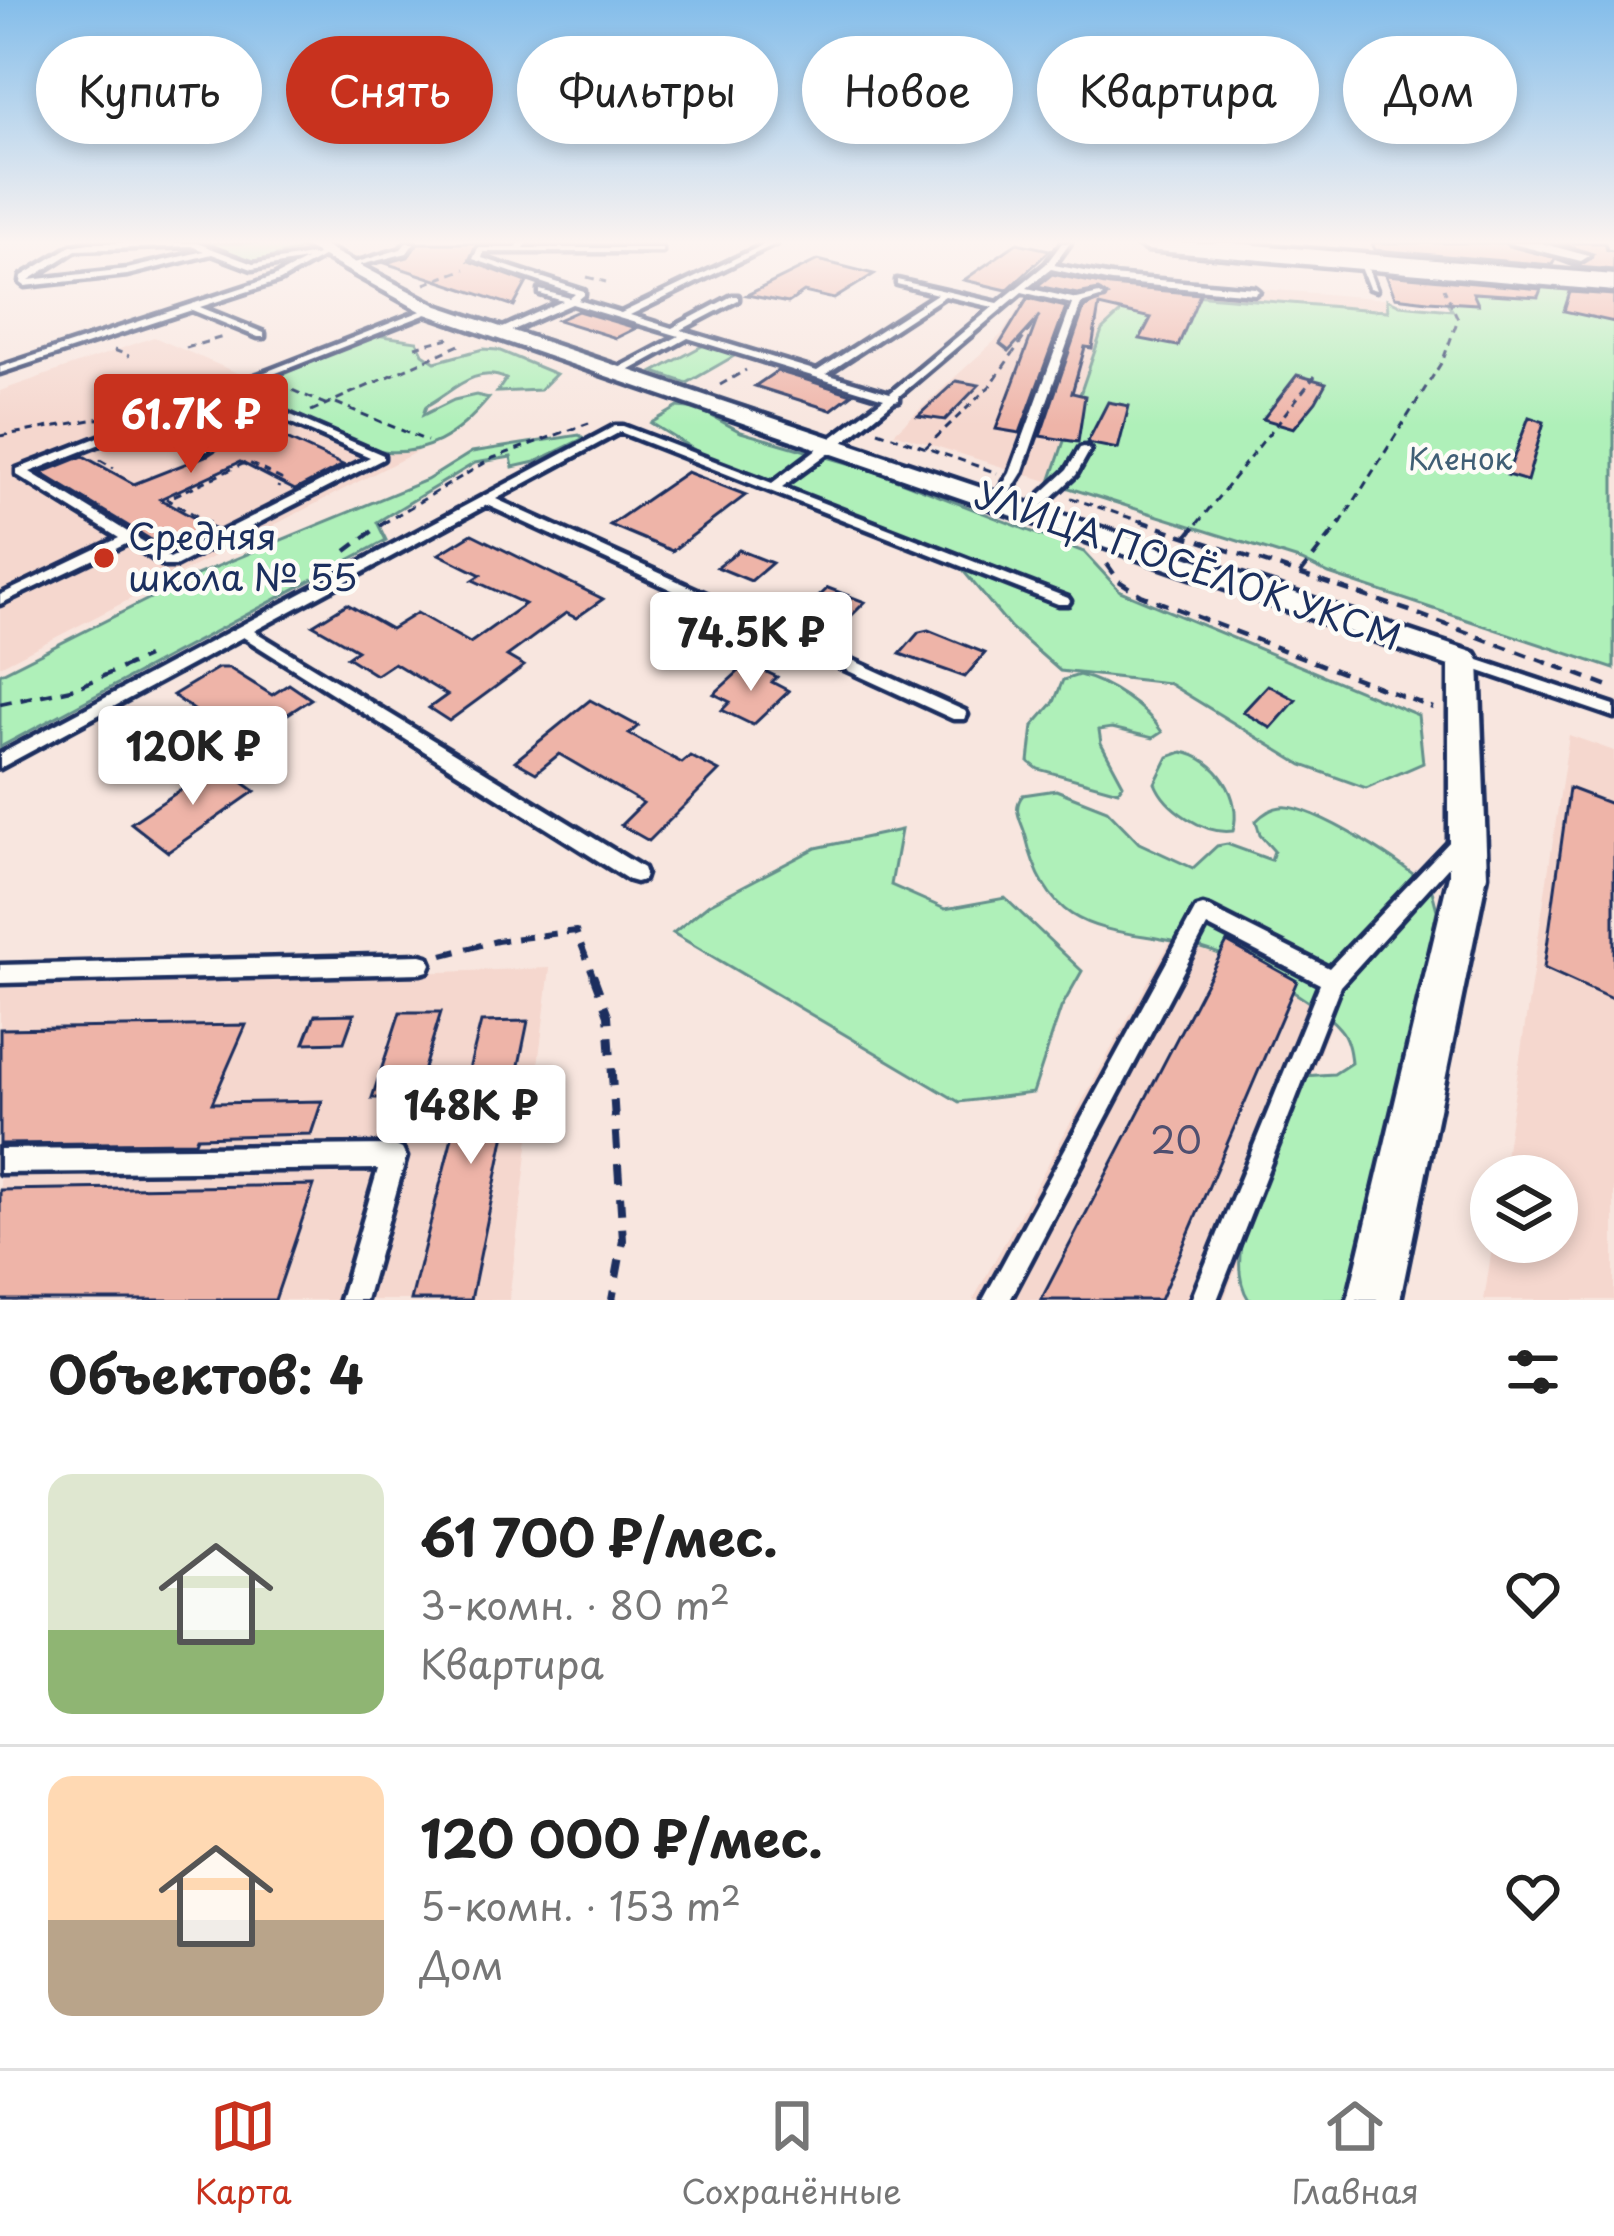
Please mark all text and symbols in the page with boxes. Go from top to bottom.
chip: Купить [36,36,262,144]
chip: Снять [286,36,493,144]
chip: Фильтры [517,36,778,144]
chip: Новое [802,36,1013,144]
chip: Квартира [1037,36,1319,144]
chip: Дом [1343,36,1517,144]
pin: 61.7K ₽ [80,374,302,476]
text: 61.7K ₽ [121,383,261,442]
park label: Кленок [1408,435,1513,480]
street label: УЛИЦА ПОСЁЛОК УКСМ [969,466,1409,662]
place label: Средняя школа № 55 [128,508,357,603]
marker: Средняя школа № 55 [91,545,117,571]
pin: 74.5K ₽ [640,592,862,694]
text: 74.5K ₽ [677,601,825,660]
pin: 120K ₽ [95,706,291,808]
text: 120K ₽ [125,715,261,774]
pin: 148K ₽ [373,1065,569,1167]
text: 148K ₽ [403,1074,539,1133]
house number: 20 [1150,1112,1202,1166]
map controls [1470,1155,1578,1263]
button: layers [1470,1155,1578,1263]
text: Объектов: 4 [48,1334,364,1411]
icon: filters [1500,1339,1566,1405]
text: 61 700 ₽/мес. [420,1497,778,1574]
icon: home [144,1522,288,1666]
icon: heart [1500,1561,1566,1627]
text: 3-комн. · 80 m² [420,1574,730,1633]
text: Квартира [420,1633,604,1692]
text: 120 000 ₽/мес. [420,1798,823,1875]
icon: home [144,1824,288,1968]
icon: heart [1500,1863,1566,1929]
text: 5-комн. · 153 m² [420,1875,741,1934]
text: Дом [420,1934,504,1993]
tab: Карта [195,2093,292,2215]
tab: Сохранённые [681,2093,902,2215]
tab: Главная [1291,2093,1419,2215]

